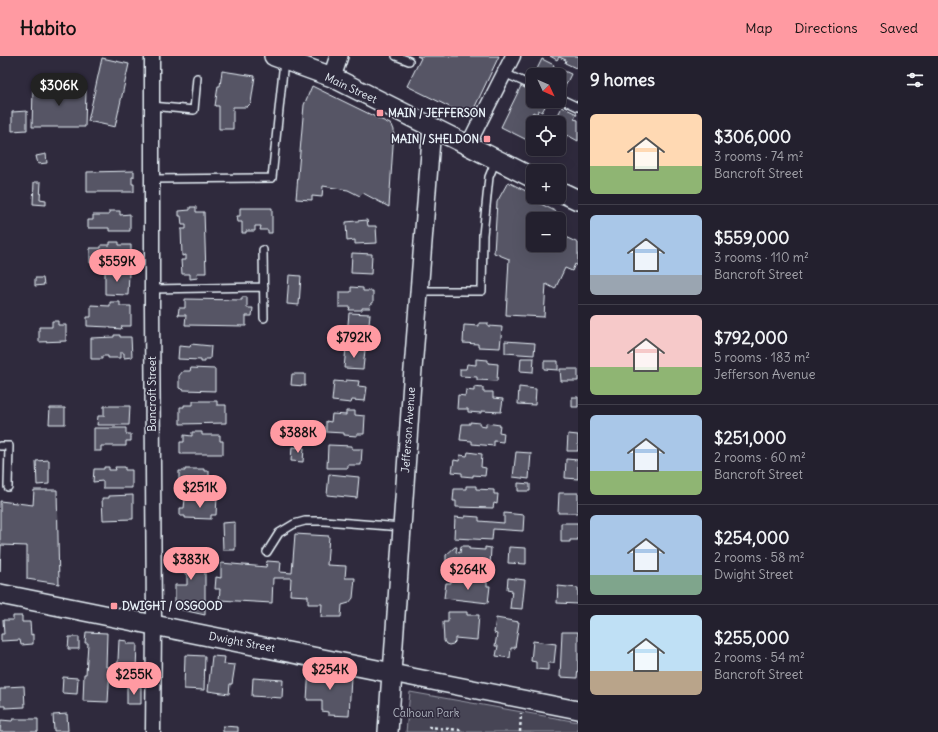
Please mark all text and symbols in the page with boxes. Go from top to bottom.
text: Habito [20,16,76,40]
text: Map [745,19,772,37]
text: Directions [794,19,858,37]
text: Saved [880,19,918,37]
north arrow [526,68,566,108]
map controls [526,68,566,252]
text: 9 homes [590,69,655,91]
icon: filters [904,69,926,91]
street label: Main Street [323,70,380,106]
pin: $306K [31,73,87,107]
text: $306K [40,77,78,94]
place label: MAIN / JEFFERSON [388,106,486,120]
marker: MAIN / JEFFERSON [375,108,385,118]
button: locate [526,116,566,156]
text: $306,000 [714,126,791,148]
icon: home [622,130,670,178]
place label: MAIN / SHELDON [391,132,479,146]
marker: MAIN / SHELDON [482,134,492,144]
text: 3 rooms · 74 m² [714,148,804,165]
button: + [526,164,566,204]
text: Bancroft Street [714,165,803,182]
button: − [526,212,566,252]
text: $559,000 [714,227,790,249]
icon: home [622,231,670,279]
pin: $559K [89,249,145,283]
text: 3 rooms · 110 m² [714,249,809,266]
text: $559K [98,253,136,270]
text: Bancroft Street [714,266,803,283]
pin: $792K [326,325,382,359]
text: $792,000 [714,327,788,349]
text: $792K [336,329,372,346]
icon: home [622,331,670,379]
text: 5 rooms · 183 m² [714,349,810,366]
street label: Bancroft Street [145,356,159,432]
text: Jefferson Avenue [714,366,816,383]
street label: Jefferson Avenue [398,387,418,473]
pin: $388K [270,420,326,454]
text: $388K [279,424,317,441]
text: $251,000 [714,427,786,449]
icon: home [622,431,670,479]
text: 2 rooms · 60 m² [714,449,806,466]
text: Bancroft Street [714,466,803,483]
pin: $251K [172,475,228,509]
text: $251K [183,479,218,496]
text: $254,000 [714,527,789,549]
icon: home [622,531,670,579]
pin: $383K [163,547,219,581]
text: 2 rooms · 58 m² [714,549,805,566]
text: $383K [172,551,210,568]
pin: $264K [440,557,496,591]
text: $264K [449,561,487,578]
text: Dwight Street [714,566,793,583]
place label: DWIGHT / OSGOOD [122,599,223,613]
marker: DWIGHT / OSGOOD [109,601,119,611]
text: $255,000 [714,627,789,649]
street label: Dwight Street [208,629,276,655]
icon: home [622,631,670,679]
text: 2 rooms · 54 m² [714,649,805,666]
pin: $254K [302,657,358,691]
text: $254K [311,661,349,678]
pin: $255K [106,662,162,696]
text: $255K [115,666,153,683]
text: Bancroft Street [714,666,803,683]
park label: Calhoun Park [393,706,460,720]

